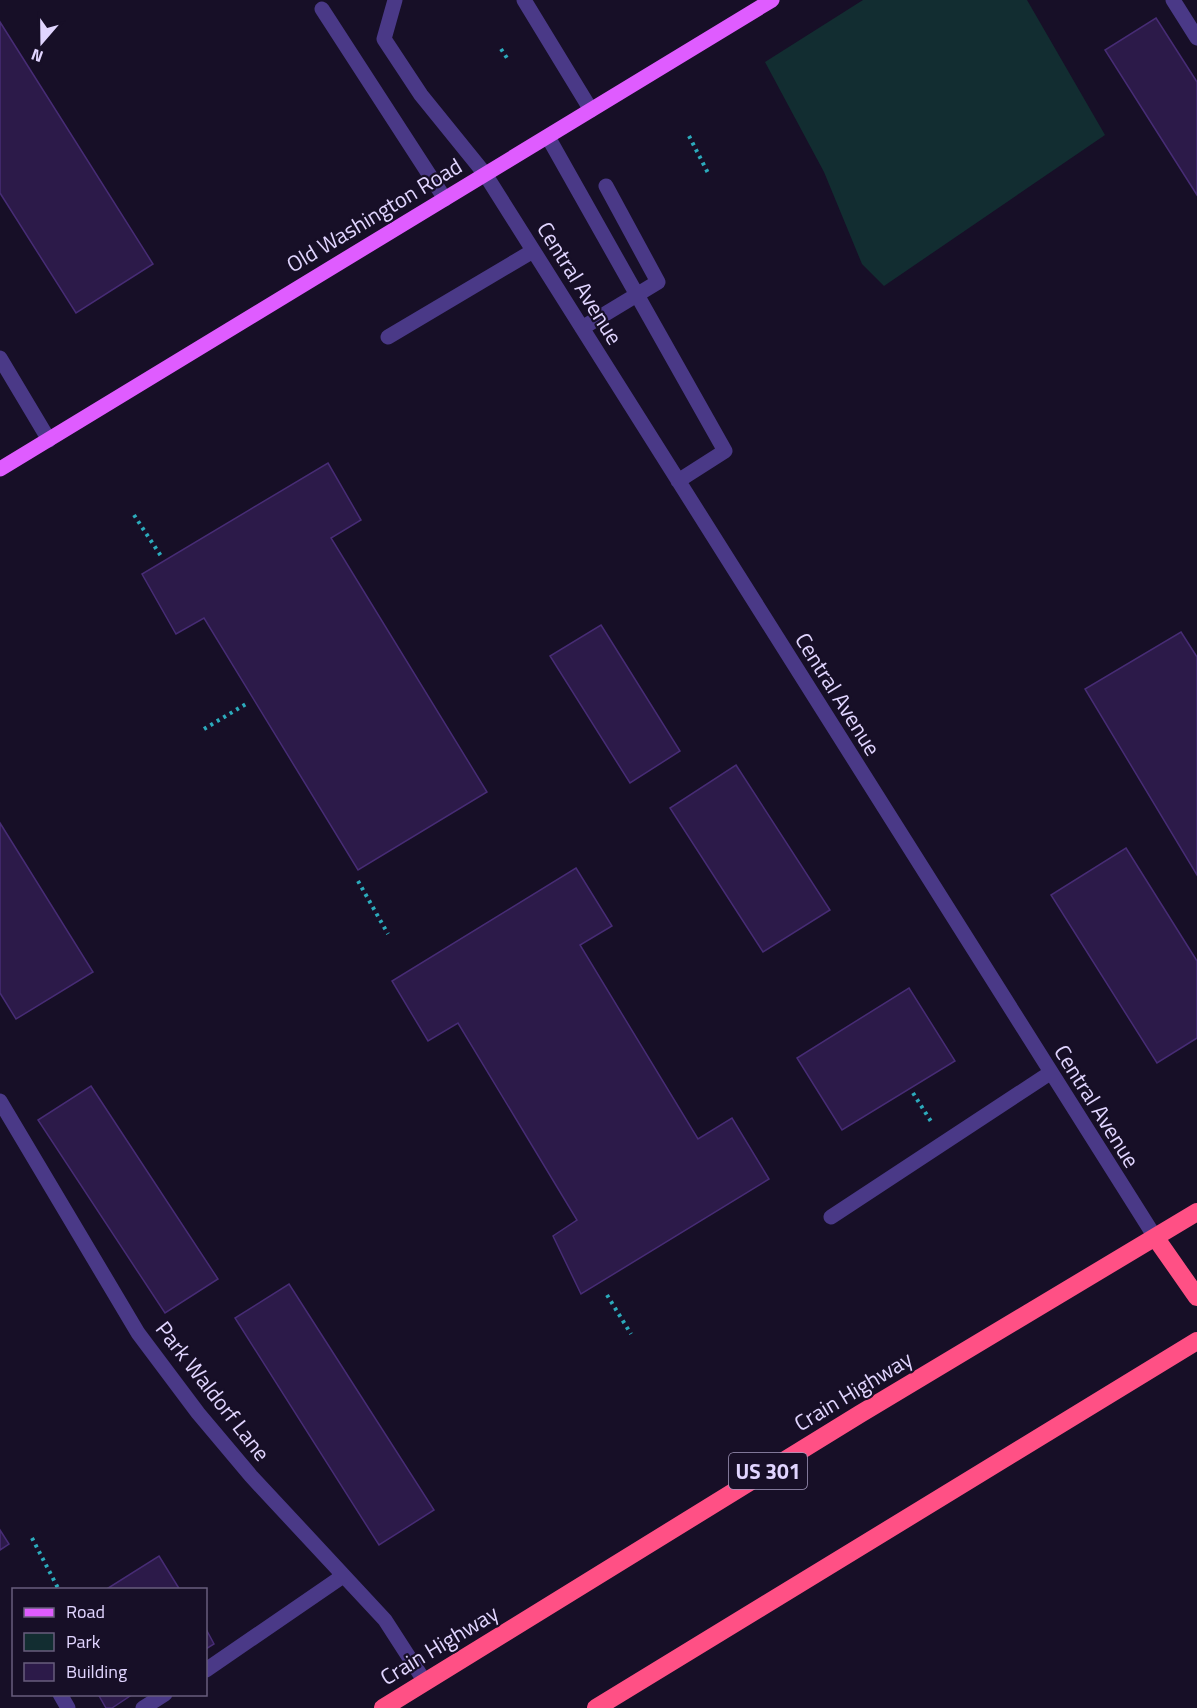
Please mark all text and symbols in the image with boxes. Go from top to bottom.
north arrow [12,12,72,72]
text: N [28,43,46,69]
street label: Old Washington Road [280,149,468,281]
street label: Central Avenue [529,215,631,351]
street label: Central Avenue [787,626,889,762]
street label: Central Avenue [1046,1038,1148,1174]
street label: Park Waldorf Lane [147,1314,279,1468]
street label: Crain Highway [787,1342,919,1440]
road number: US 301 [729,1453,807,1489]
legend [12,1588,207,1696]
street label: Crain Highway [373,1596,505,1694]
text: Road [66,1598,105,1625]
text: Park [66,1628,101,1655]
text: Building [66,1658,127,1685]

